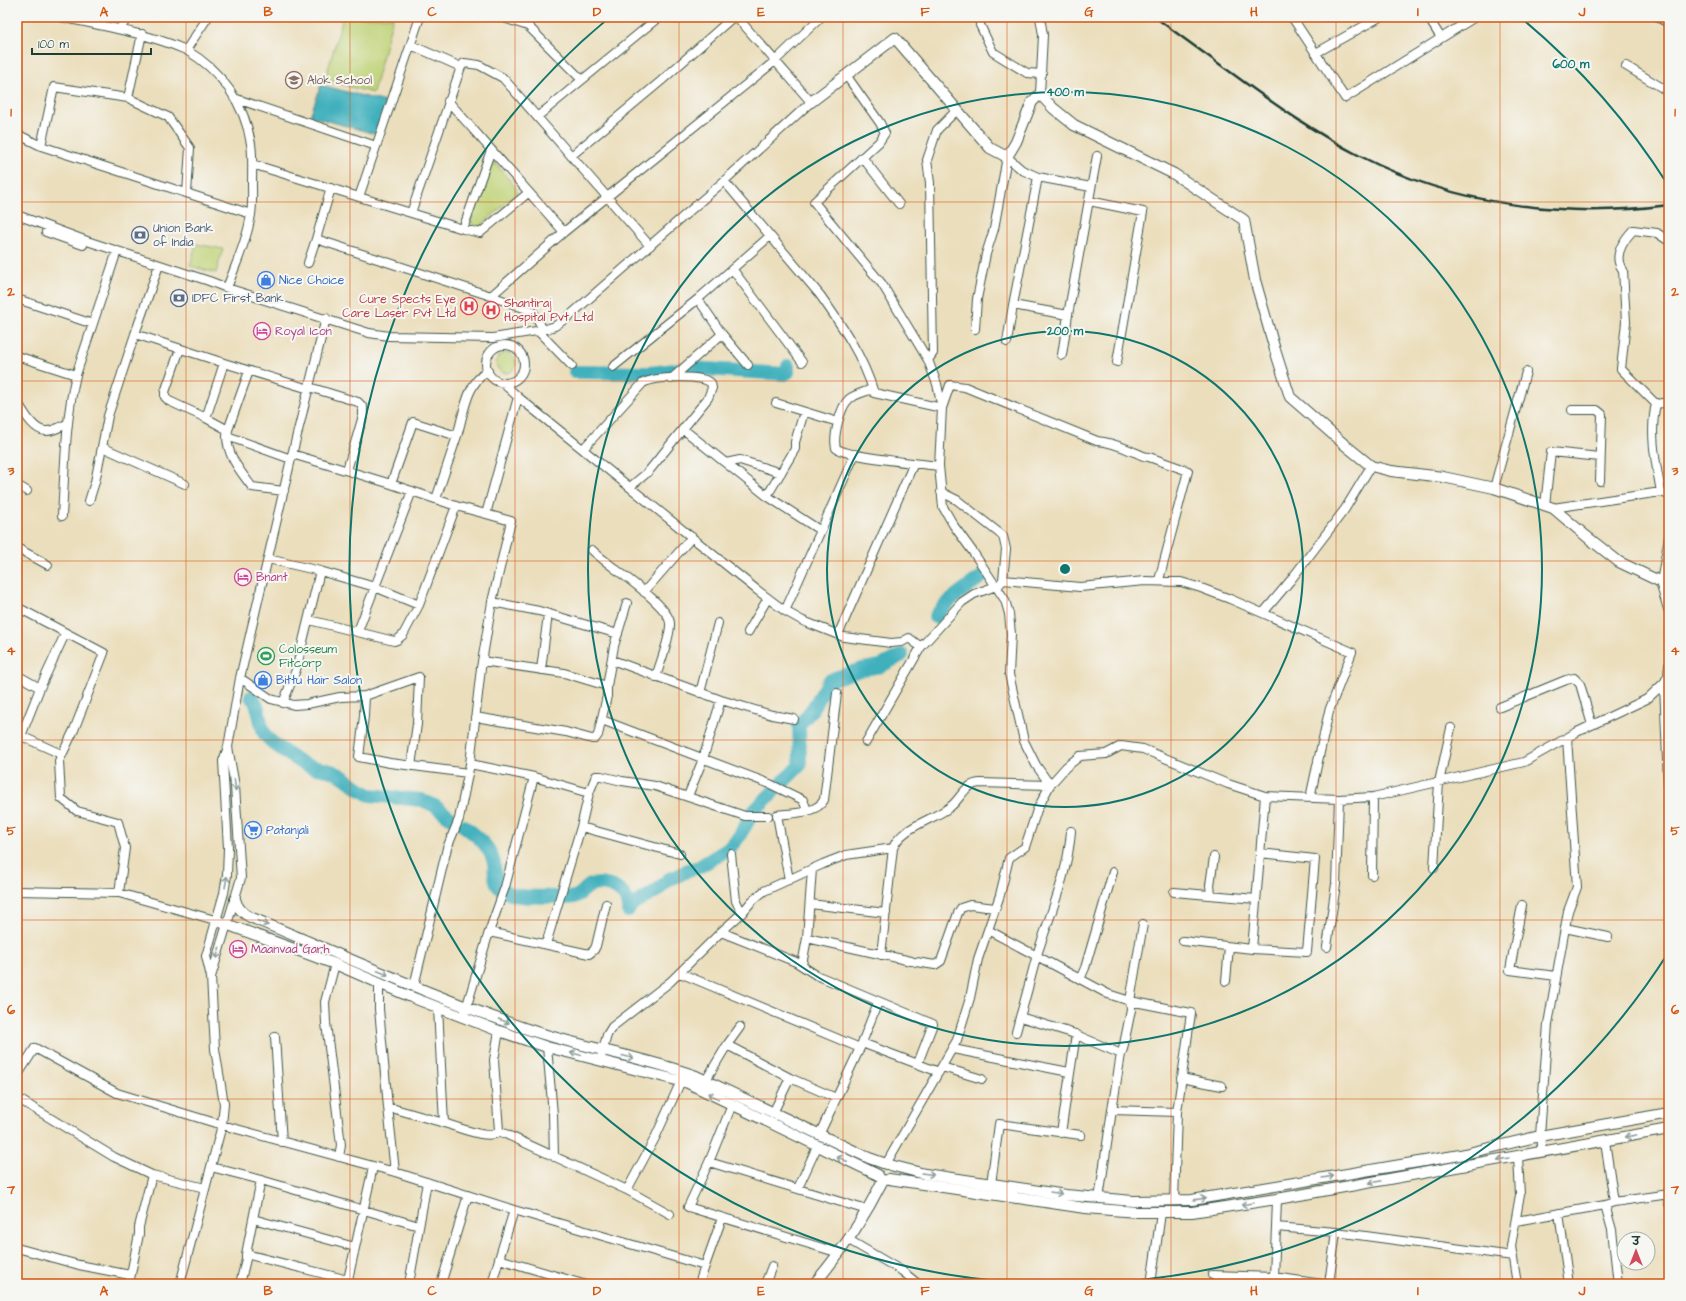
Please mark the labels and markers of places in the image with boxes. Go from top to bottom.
school or university icon: Alok School [284,70,304,90]
place label: Alok School [307,72,372,89]
place label: Union Bank of India [153,220,214,251]
bank icon: Union Bank of India [130,225,150,245]
shop icon: Nice Choice [256,270,276,290]
place label: Nice Choice [279,272,345,289]
bank icon: IDFC First Bank [169,288,189,308]
place label: IDFC First Bank [192,290,284,307]
place label: Cure Spects Eye Care Laser Pvt Ltd [342,291,457,322]
place label: Shantiraj Hospital Pvt Ltd [504,295,593,326]
hospital icon: Cure Spects Eye Care Laser Pvt Ltd [459,296,479,316]
hospital icon: Shantiraj Hospital Pvt Ltd [481,300,501,320]
hotel icon: Royal Icon [252,321,272,341]
place label: Royal Icon [275,323,332,341]
centre of rings [1058,562,1072,576]
hotel icon: Bnant [233,567,253,587]
place label: Bnant [256,569,288,586]
place label: Colosseum Fitcorp [279,641,338,672]
sports icon: Colosseum Fitcorp [256,646,276,666]
shop icon: Bittu Hair Salon [253,670,273,690]
place label: Bittu Hair Salon [276,672,362,689]
supermarket icon: Patanjali [243,820,263,840]
place label: Patanjali [266,822,309,839]
hotel icon: Maanvad Garh [228,939,248,959]
place label: Maanvad Garh [251,941,329,958]

